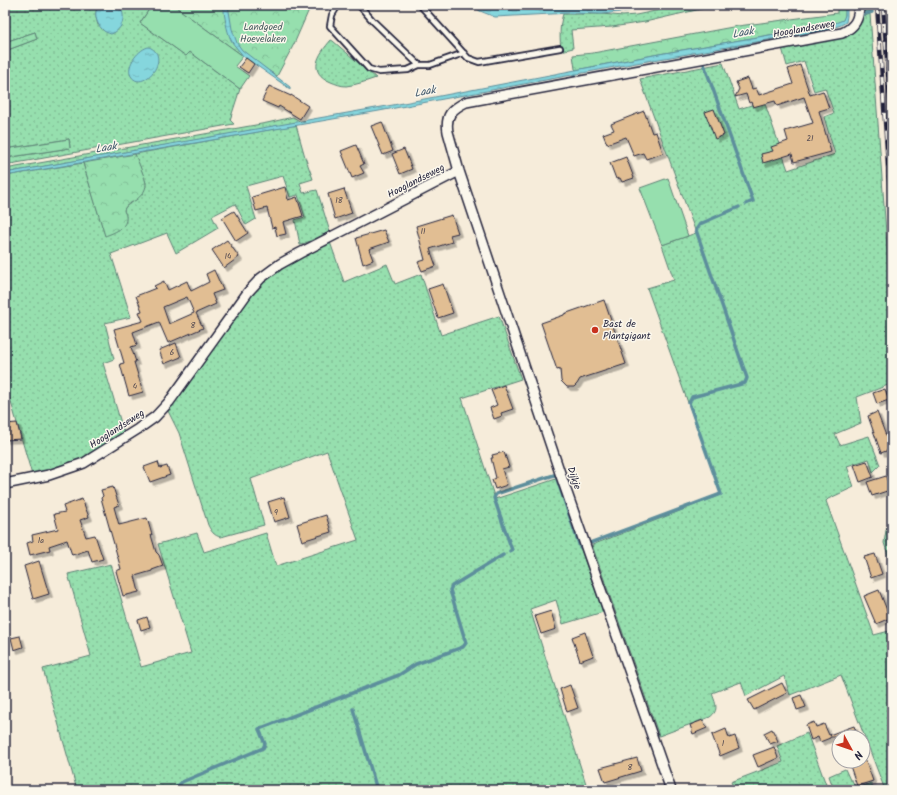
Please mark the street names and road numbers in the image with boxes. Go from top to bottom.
street label: Hooglandseweg [772,16,837,42]
street label: Hooglandseweg [384,160,448,202]
street label: Hooglandseweg [86,405,148,453]
street label: Dijkje [563,464,585,492]

